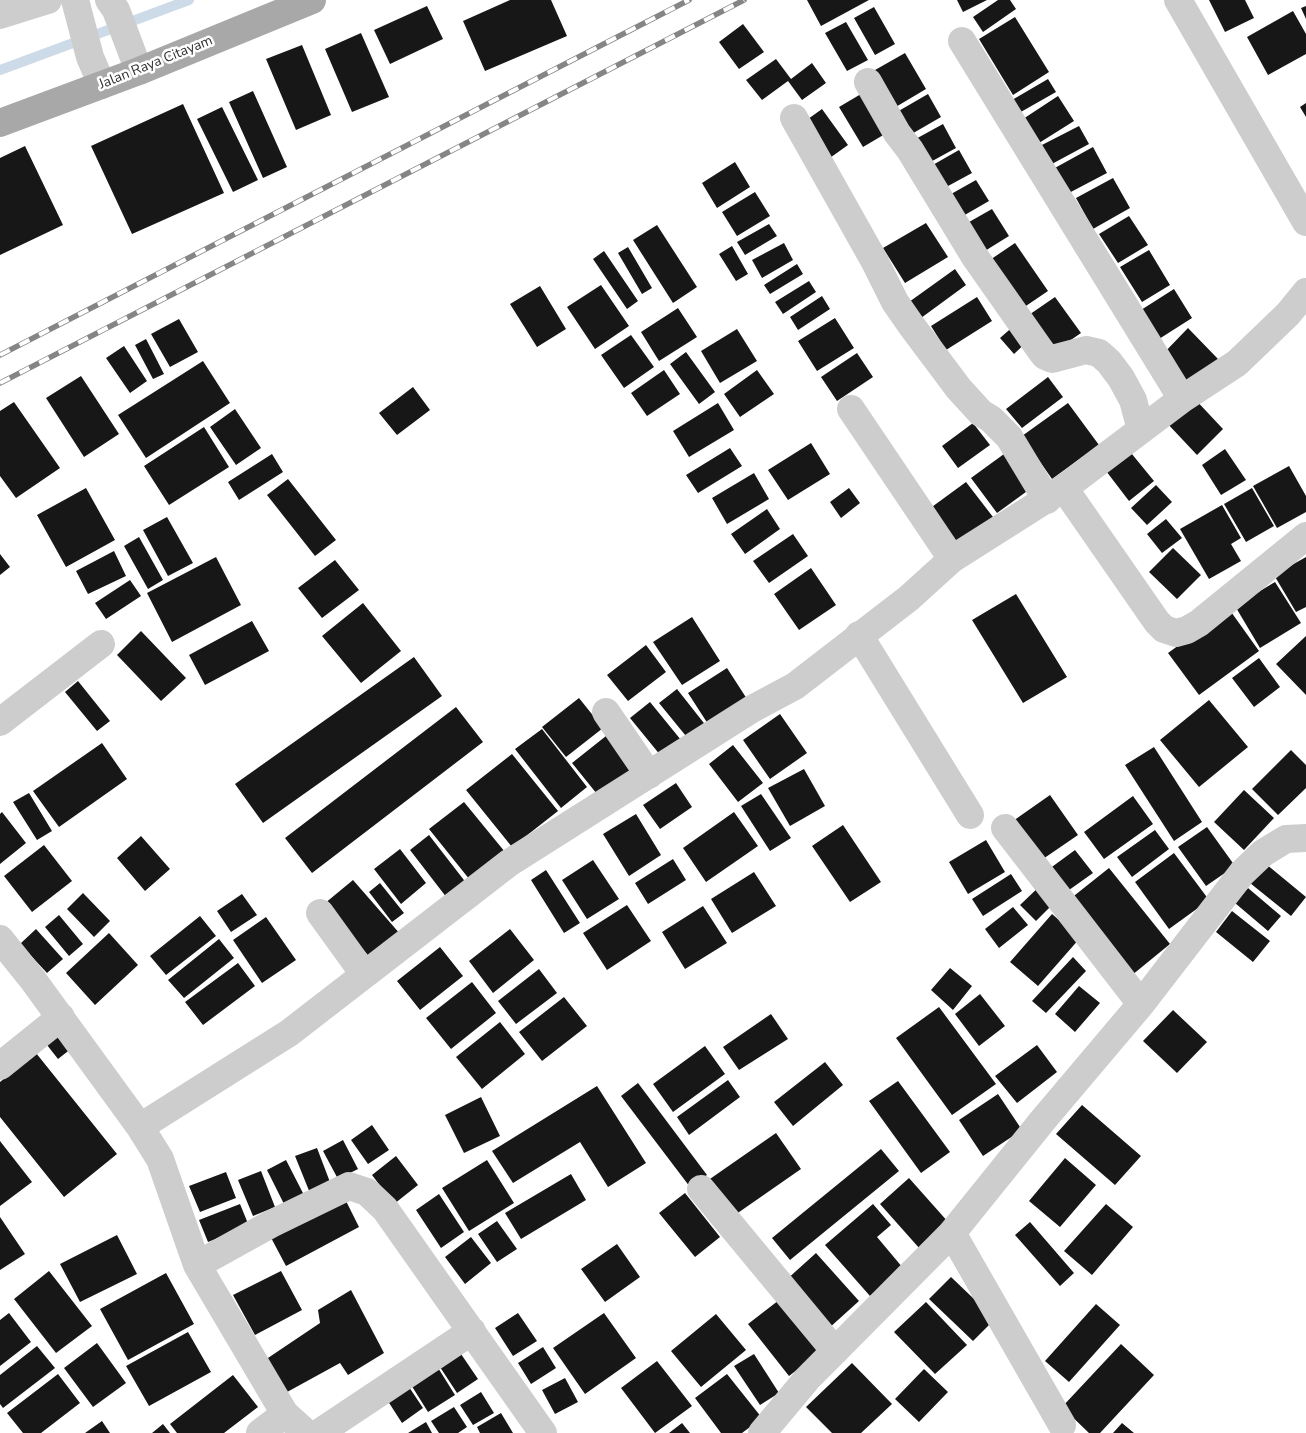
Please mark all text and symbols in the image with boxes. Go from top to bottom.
street label: Jalan Raya Citayam [97,33,215,93]

